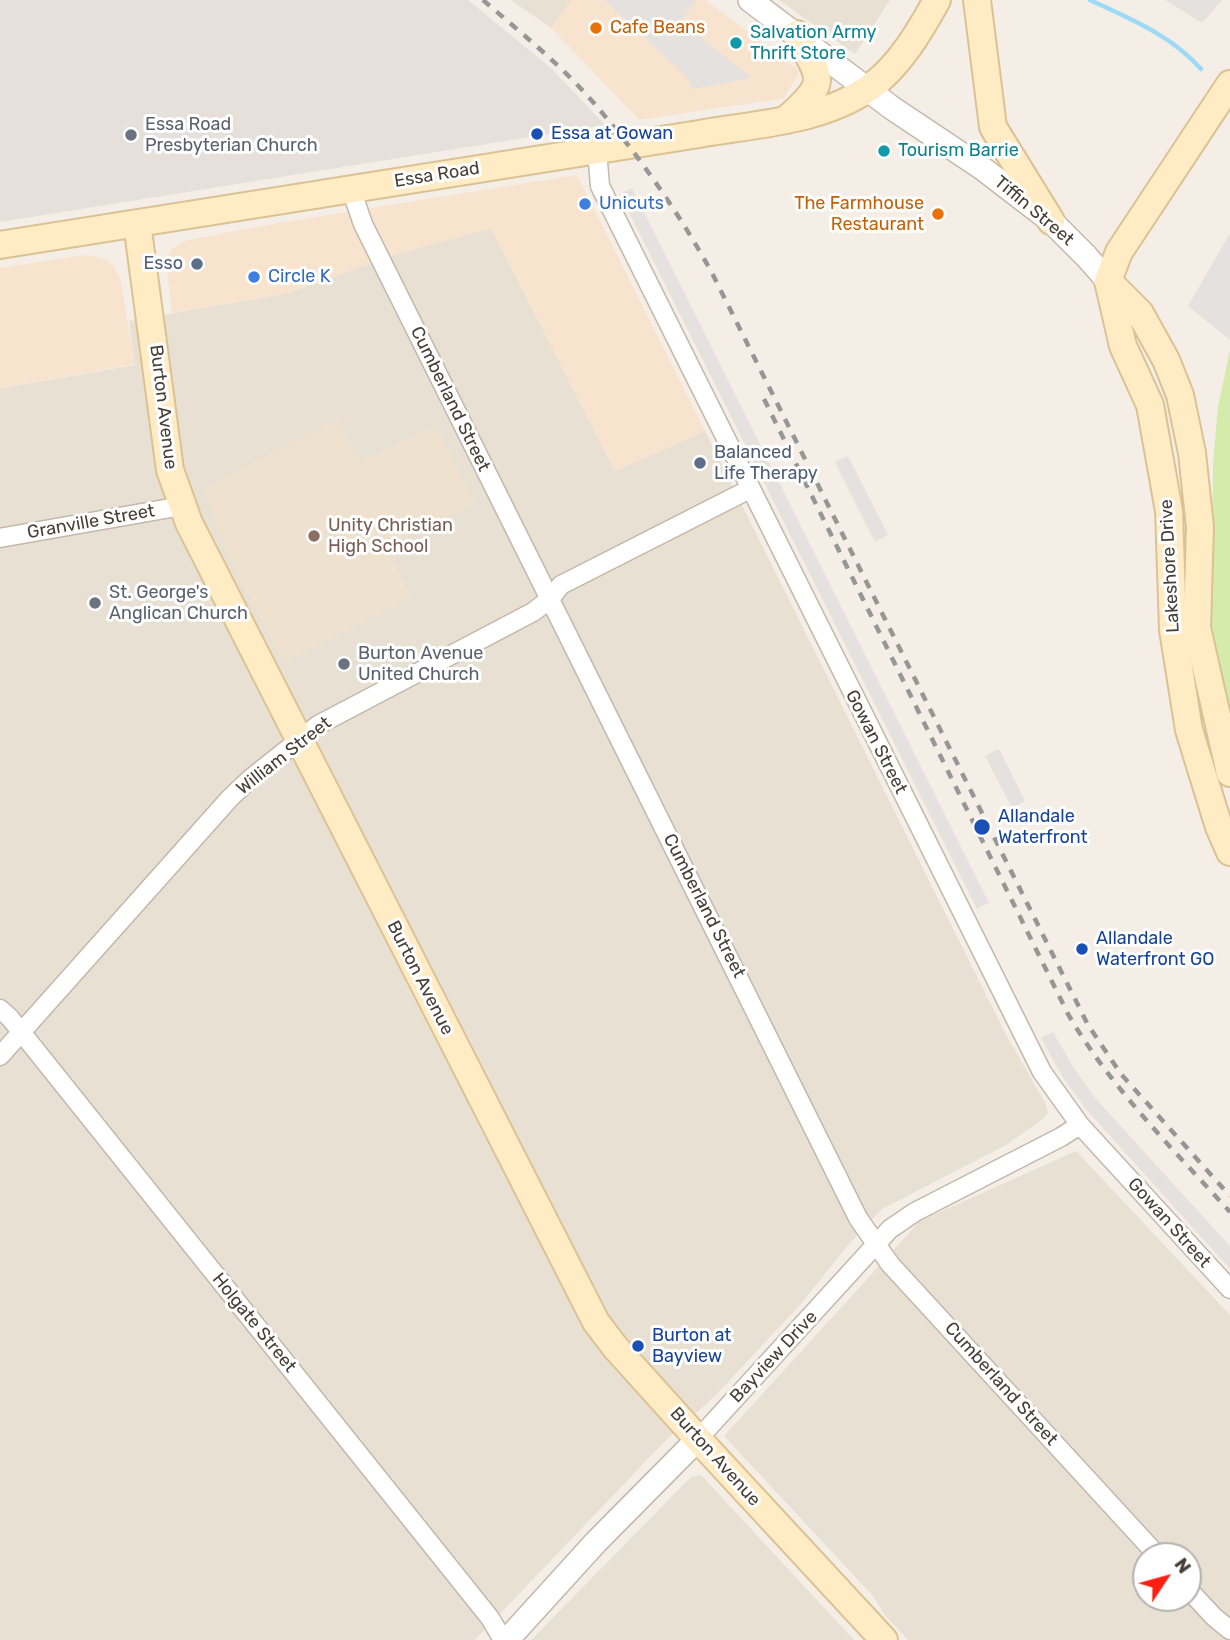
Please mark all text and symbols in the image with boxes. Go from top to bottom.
place label: Cafe Beans [610,17,705,39]
marker: Cafe Beans [588,20,604,36]
place label: Salvation Army Thrift Store [750,22,877,64]
marker: Salvation Army Thrift Store [728,35,744,51]
place label: Essa Road Presbyterian Church [145,114,318,156]
place label: Essa at Gowan [551,123,673,145]
marker: Essa at Gowan [529,126,545,142]
marker: Essa Road Presbyterian Church [123,127,139,143]
place label: Tourism Barrie [898,140,1019,162]
marker: Tourism Barrie [876,143,892,159]
street label: Essa Road [393,158,481,192]
street label: Tiffin Street [990,171,1078,251]
place label: Unicuts [599,193,664,215]
place label: The Farmhouse Restaurant [794,193,924,235]
marker: Unicuts [577,196,593,212]
marker: The Farmhouse Restaurant [930,206,946,222]
place label: Esso [143,253,183,275]
marker: Esso [189,256,205,272]
place label: Circle K [268,266,331,288]
marker: Circle K [246,269,262,285]
street label: Cumberland Street [405,323,495,475]
street label: Burton Avenue [145,343,181,471]
place label: Balanced Life Therapy [714,442,818,484]
marker: Balanced Life Therapy [692,455,708,471]
street label: Lakeshore Drive [1156,499,1184,633]
street label: Granville Street [26,500,156,544]
place label: Unity Christian High School [328,515,453,558]
marker: Unity Christian High School [306,528,322,544]
place label: St. George's Anglican Church [109,582,248,624]
marker: St. George's Anglican Church [87,595,103,611]
place label: Burton Avenue United Church [358,643,483,686]
marker: Burton Avenue United Church [336,656,352,672]
street label: Gowan Street [841,686,911,798]
street label: William Street [232,712,336,800]
place label: Allandale Waterfront [998,806,1088,848]
marker: Allandale Waterfront [972,817,992,837]
street label: Cumberland Street [658,830,750,982]
street label: Burton Avenue [382,917,458,1039]
place label: Allandale Waterfront GO [1096,928,1214,970]
marker: Allandale Waterfront GO [1074,941,1090,957]
street label: Gowan Street [1123,1173,1215,1273]
street label: Holgate Street [207,1269,301,1377]
street label: Bayview Drive [726,1306,822,1408]
street label: Cumberland Street [940,1318,1062,1450]
place label: Burton at Bayview [652,1325,731,1368]
marker: Burton at Bayview [630,1338,646,1354]
street label: Burton Avenue [665,1403,765,1511]
north arrow [1132,1542,1202,1612]
text: N [1169,1553,1196,1578]

